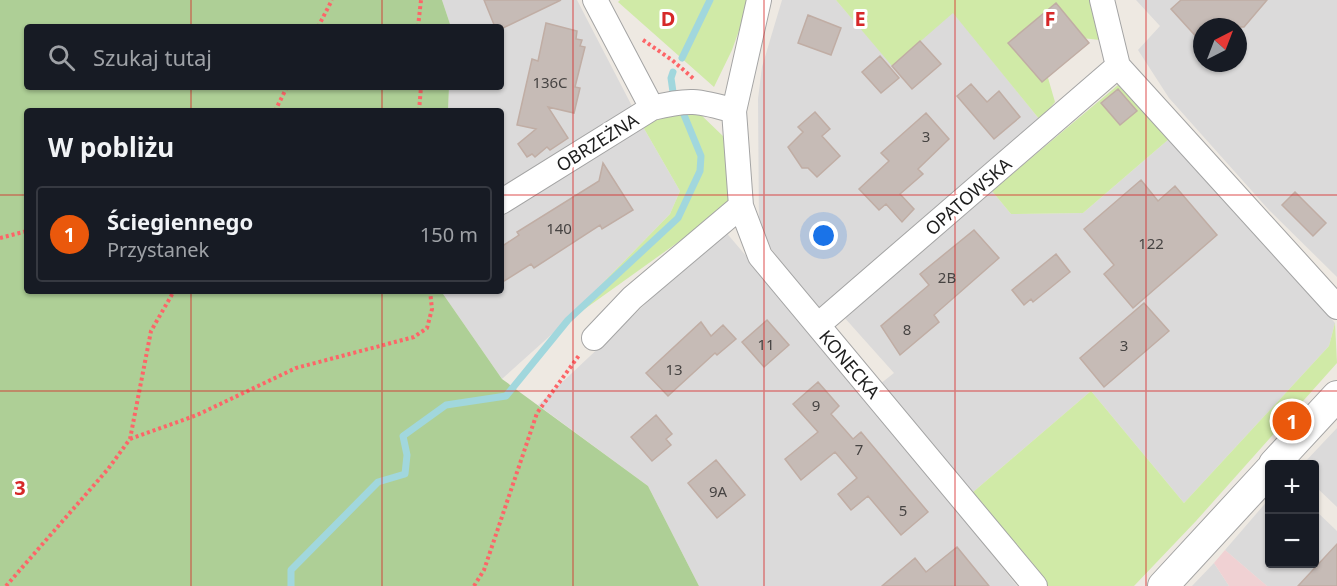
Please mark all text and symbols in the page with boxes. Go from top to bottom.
text: D [661,5,675,32]
text: E [854,5,866,32]
text: F [1045,5,1055,32]
north arrow [1193,18,1247,72]
search box [24,24,504,90]
icon: search [45,41,78,74]
text: Szukaj tutaj [93,42,212,72]
house number: 136C [532,72,568,92]
street label: OBRZEŻNA [551,107,643,177]
house number: 3 [922,126,930,146]
text: W pobliżu [48,129,174,165]
street label: OPATOWSKA [920,151,1017,240]
text: Ściegiennego [107,206,253,236]
house number: 140 [546,218,572,238]
text: 1 [64,221,75,248]
text: 150 m [420,221,478,248]
your location [809,221,838,250]
house number: 122 [1138,233,1164,253]
text: Przystanek [107,236,209,263]
house number: 2B [938,267,956,287]
house number: 8 [903,319,911,339]
street label: KONECKA [814,325,886,404]
house number: 11 [757,334,775,354]
house number: 3 [1120,335,1128,355]
house number: 13 [665,359,683,379]
house number: 9 [812,395,820,415]
pin: 1 [1272,398,1312,444]
house number: 7 [855,439,863,459]
map controls [1265,460,1319,568]
button: + [1265,460,1319,514]
text: 3 [14,474,26,501]
house number: 9A [709,481,727,501]
house number: 5 [899,500,907,520]
button: − [1265,514,1319,568]

